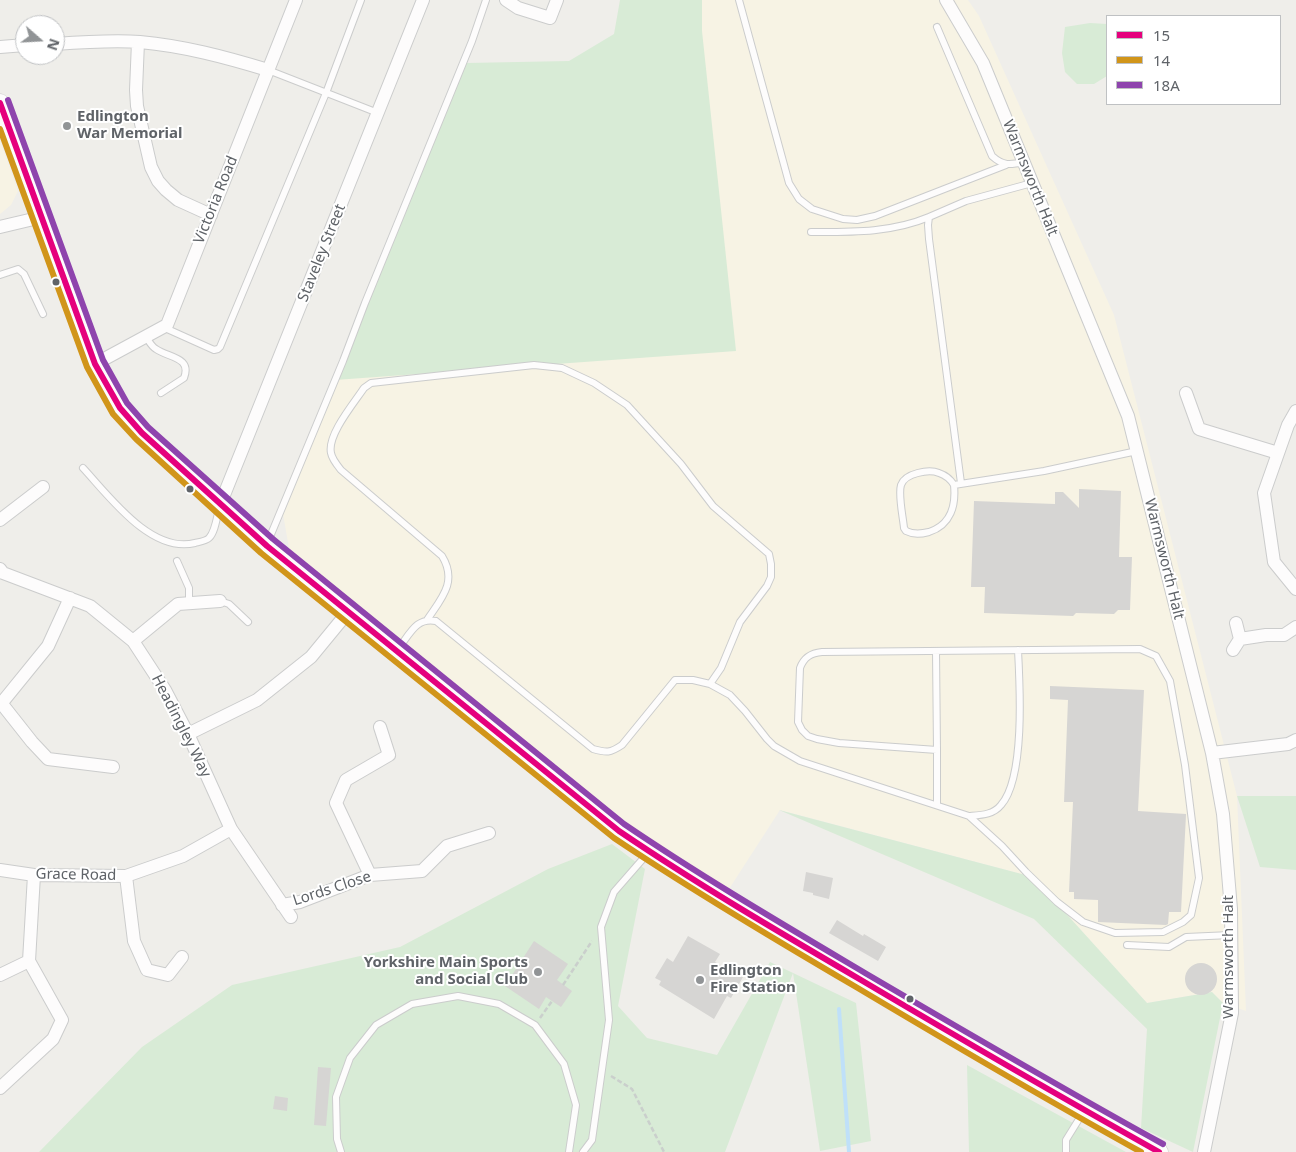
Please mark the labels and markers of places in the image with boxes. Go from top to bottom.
place label: Edlington War Memorial [77,108,183,143]
marker: Edlington War Memorial [61,120,73,132]
unlabelled marker [51,277,61,287]
unlabelled marker [185,484,195,494]
place label: Yorkshire Main Sports and Social Club [364,954,528,989]
place label: Edlington Fire Station [710,962,796,997]
marker: Yorkshire Main Sports and Social Club [532,966,544,978]
marker: Edlington Fire Station [694,974,706,986]
unlabelled marker [905,994,915,1004]

